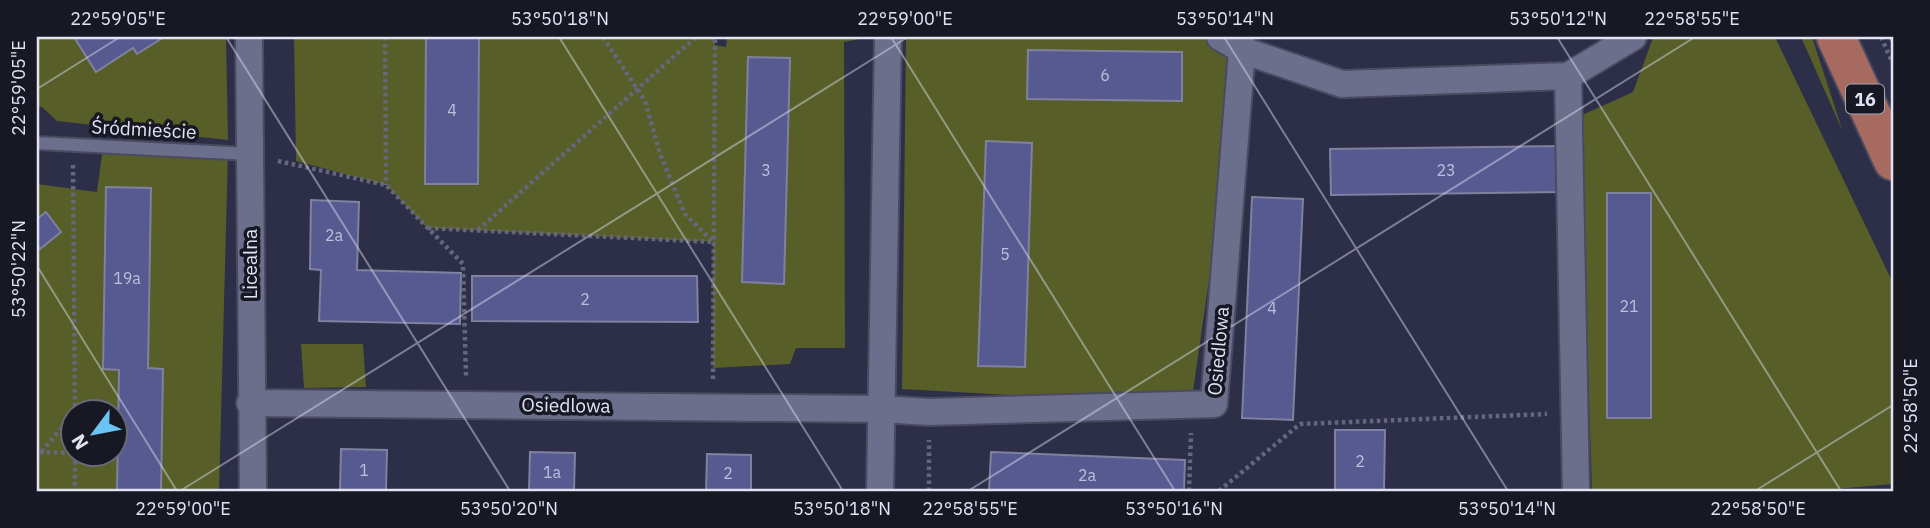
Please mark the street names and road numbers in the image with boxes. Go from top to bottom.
road number: 16 [1846,84,1884,114]
street label: Śródmieście [91,114,197,144]
street label: Licealna [238,229,262,299]
street label: Osiedlowa [1202,306,1234,396]
street label: Osiedlowa [521,392,611,418]

